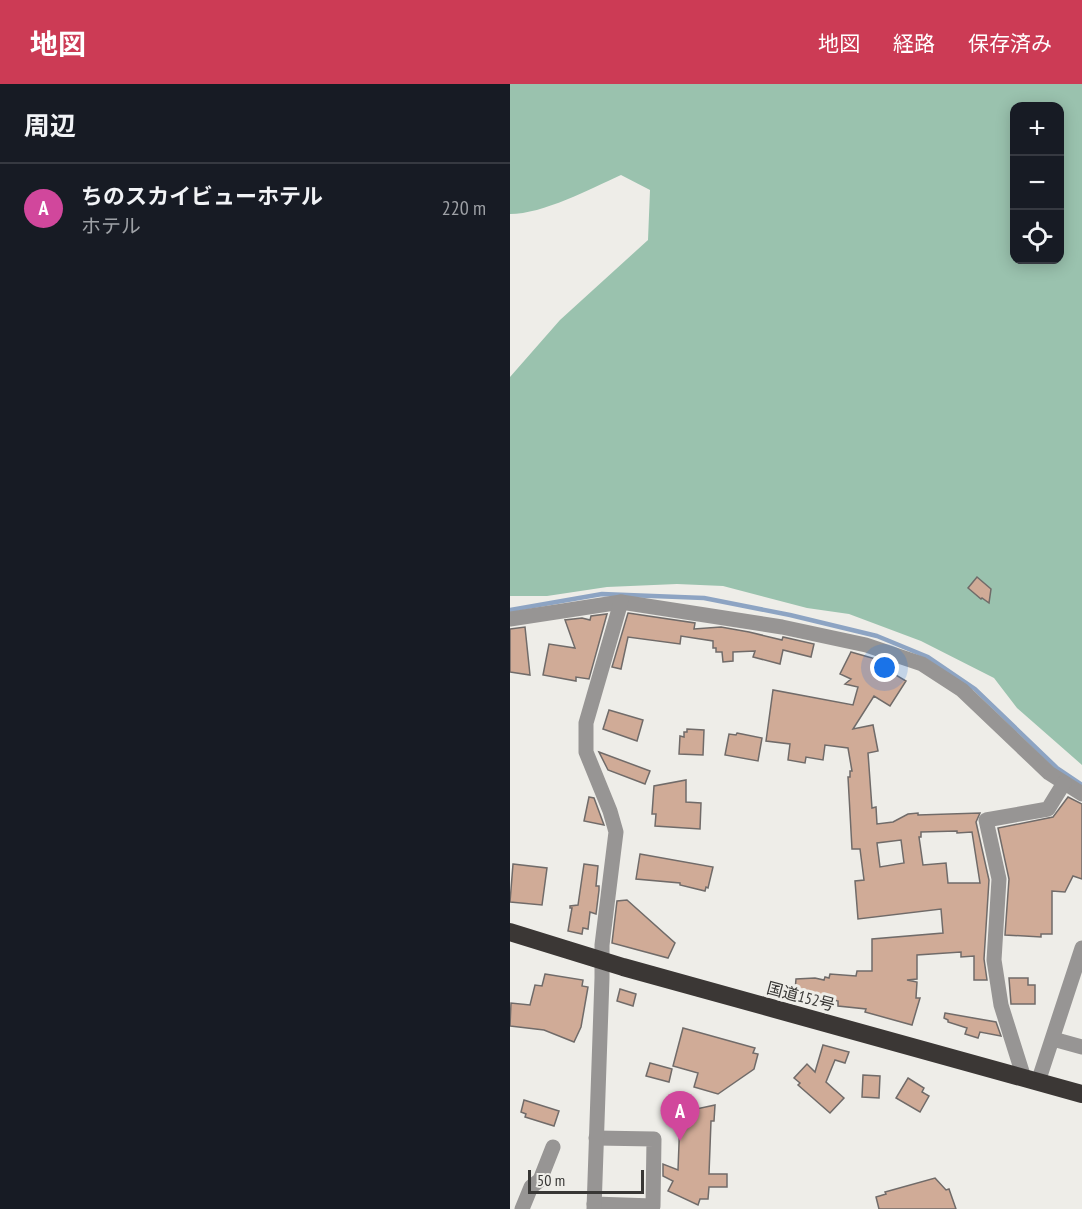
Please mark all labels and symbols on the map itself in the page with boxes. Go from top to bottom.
your location [870,653,899,682]
street label: 国道152号 [765,977,837,1015]
pin: A [660,1092,700,1141]
scale bar [528,1167,644,1194]

